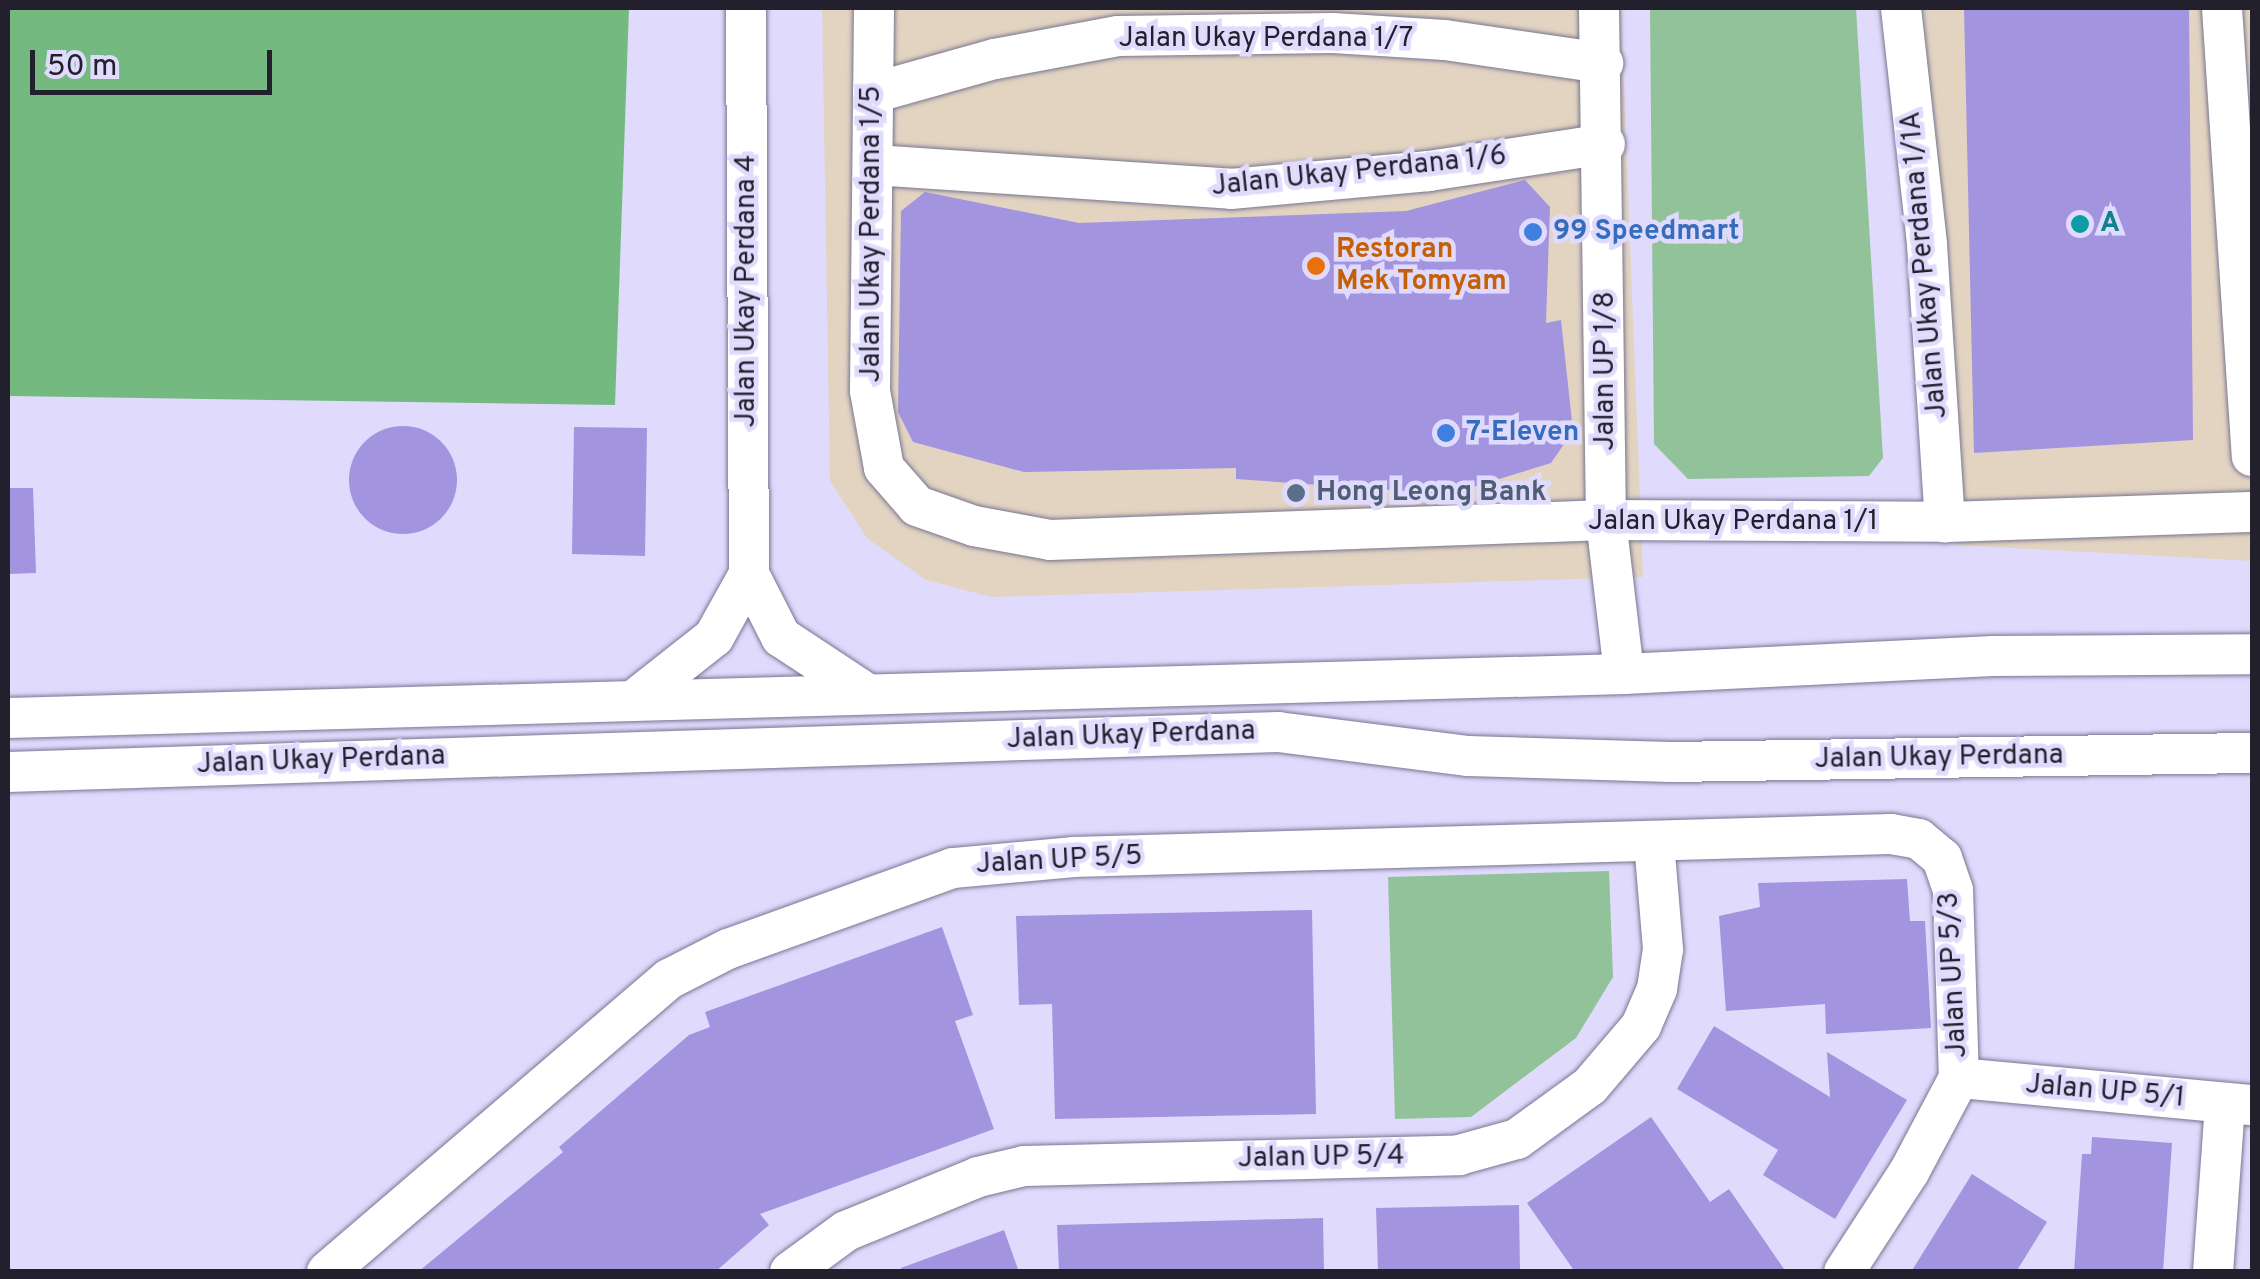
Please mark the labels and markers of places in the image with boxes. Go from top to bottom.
place label: A [2100,207,2120,241]
marker: A [2069,213,2091,235]
place label: 99 Speedmart [1553,215,1739,249]
marker: 99 Speedmart [1522,221,1544,243]
place label: Restoran Mek Tomyam [1336,233,1507,299]
marker: Restoran Mek Tomyam [1305,255,1327,277]
place label: 7-Eleven [1466,416,1579,450]
marker: 7-Eleven [1435,422,1457,444]
place label: Hong Leong Bank [1316,476,1547,510]
marker: Hong Leong Bank [1285,482,1307,504]

